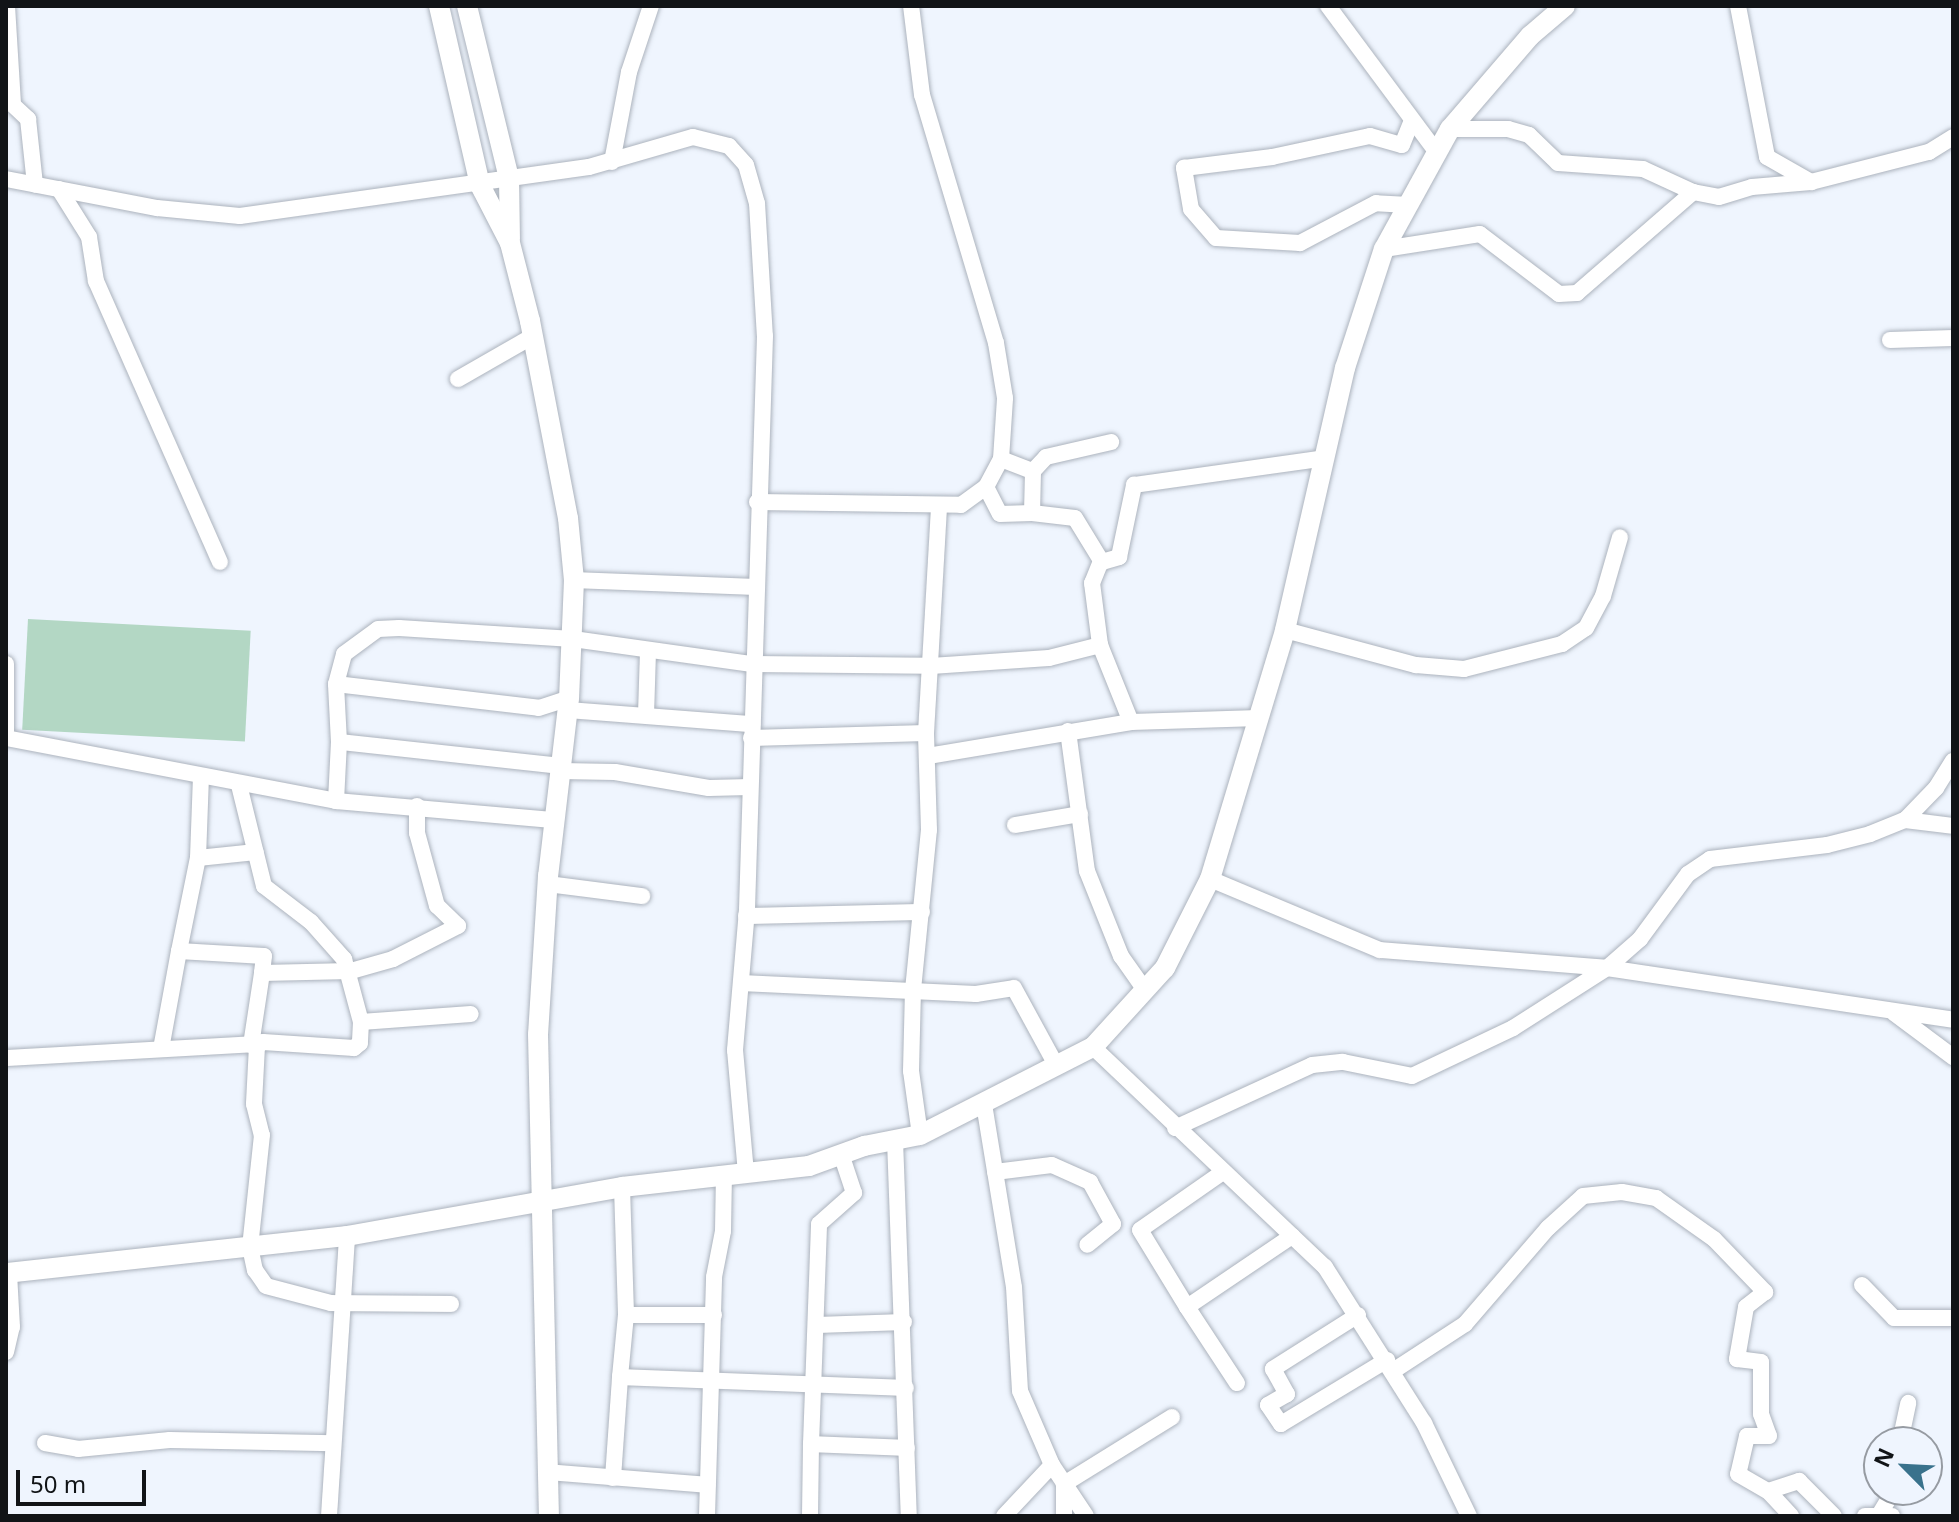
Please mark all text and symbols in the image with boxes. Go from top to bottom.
north arrow [1863,1426,1943,1506]
text: N [1866,1443,1900,1471]
scale bar [20,1454,150,1504]
text: 50 m [30,1467,86,1500]

